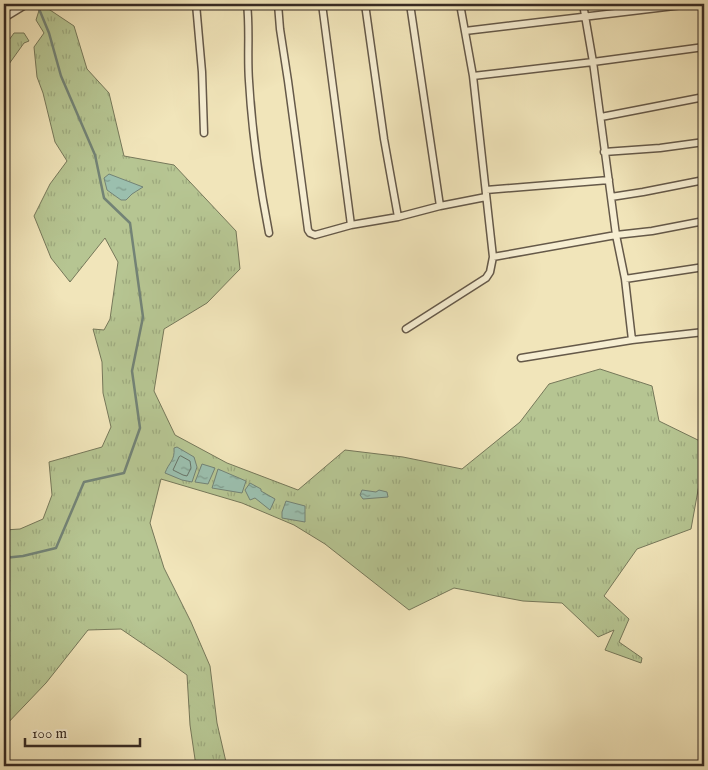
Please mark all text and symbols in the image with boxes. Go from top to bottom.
scale bar [25,715,140,747]
text: 100 m [32,724,68,743]

